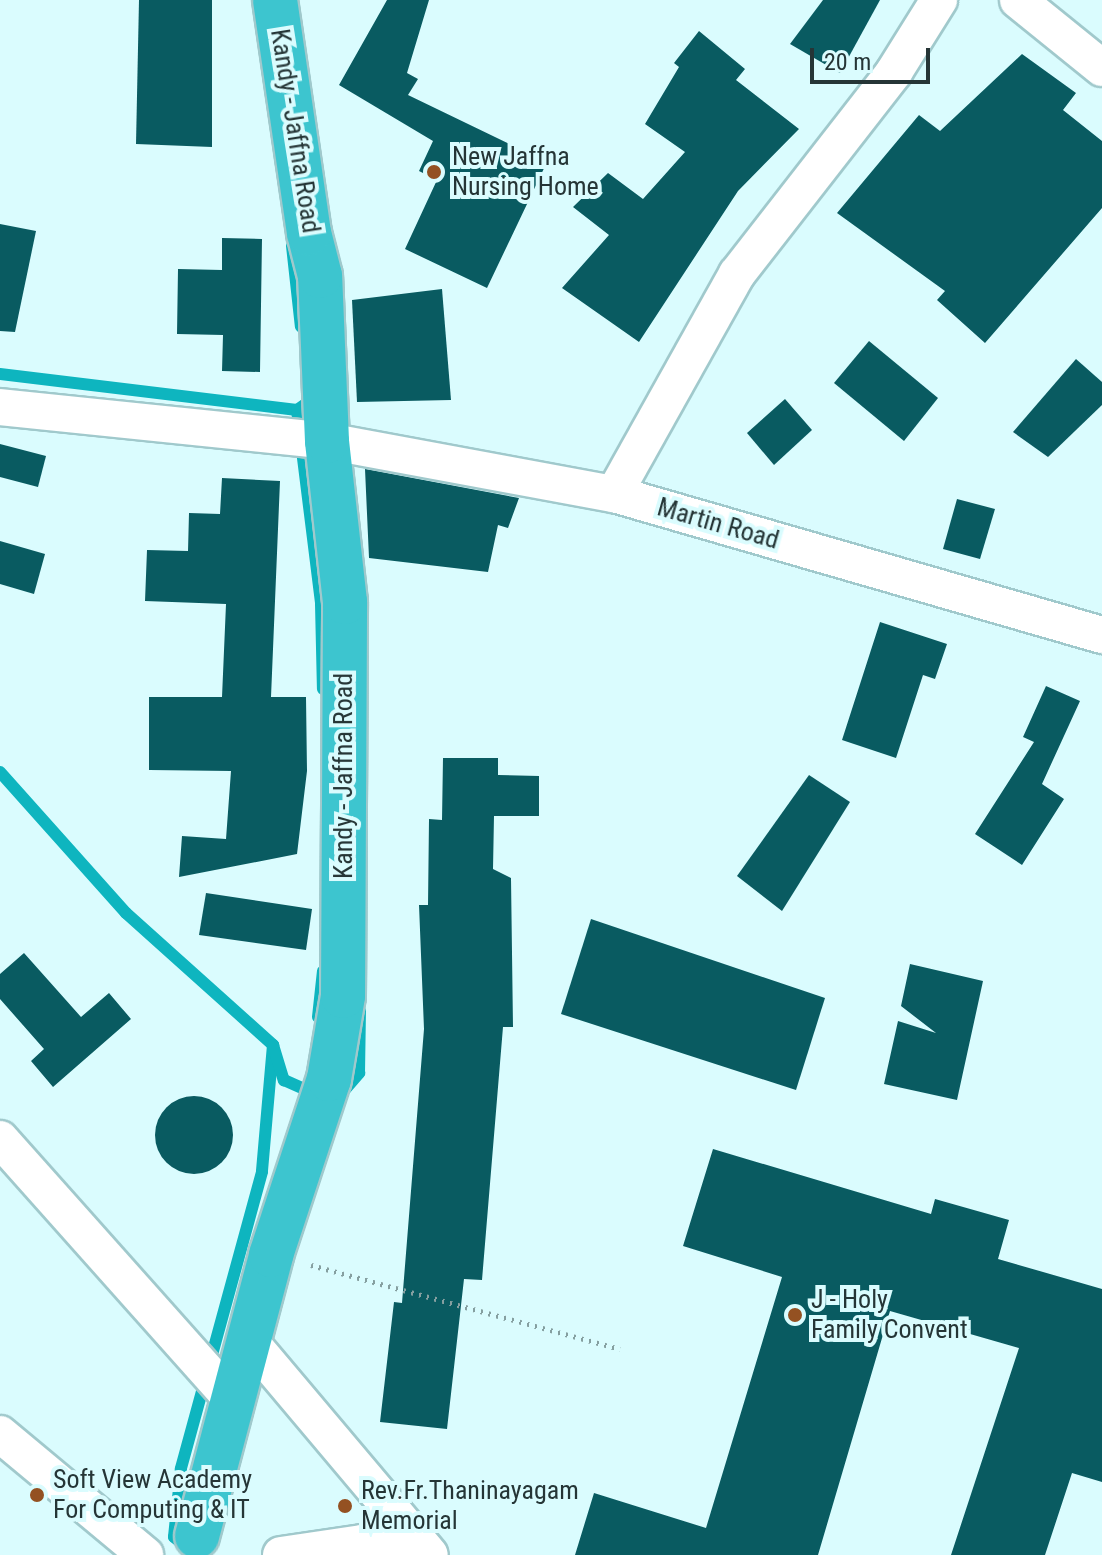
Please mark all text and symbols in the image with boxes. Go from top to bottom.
street label: Kandy - Jaffna Road [263,27,327,235]
scale bar [814,32,934,82]
text: 20 m [824,48,871,76]
place label: New Jaffna Nursing Home [452,141,599,202]
marker: New Jaffna Nursing Home [423,161,445,183]
street label: Martin Road [654,492,782,556]
street label: Kandy - Jaffna Road [328,673,360,879]
place label: J - Holy Family Convent [811,1284,968,1346]
marker: J - Holy Family Convent [786,1306,804,1324]
place label: Soft View Academy For Computing & IT [53,1464,252,1526]
place label: Rev.Fr.Thaninayagam Memorial [361,1475,579,1536]
marker: Soft View Academy For Computing & IT [28,1486,46,1504]
marker: Rev.Fr.Thaninayagam Memorial [336,1497,354,1515]

